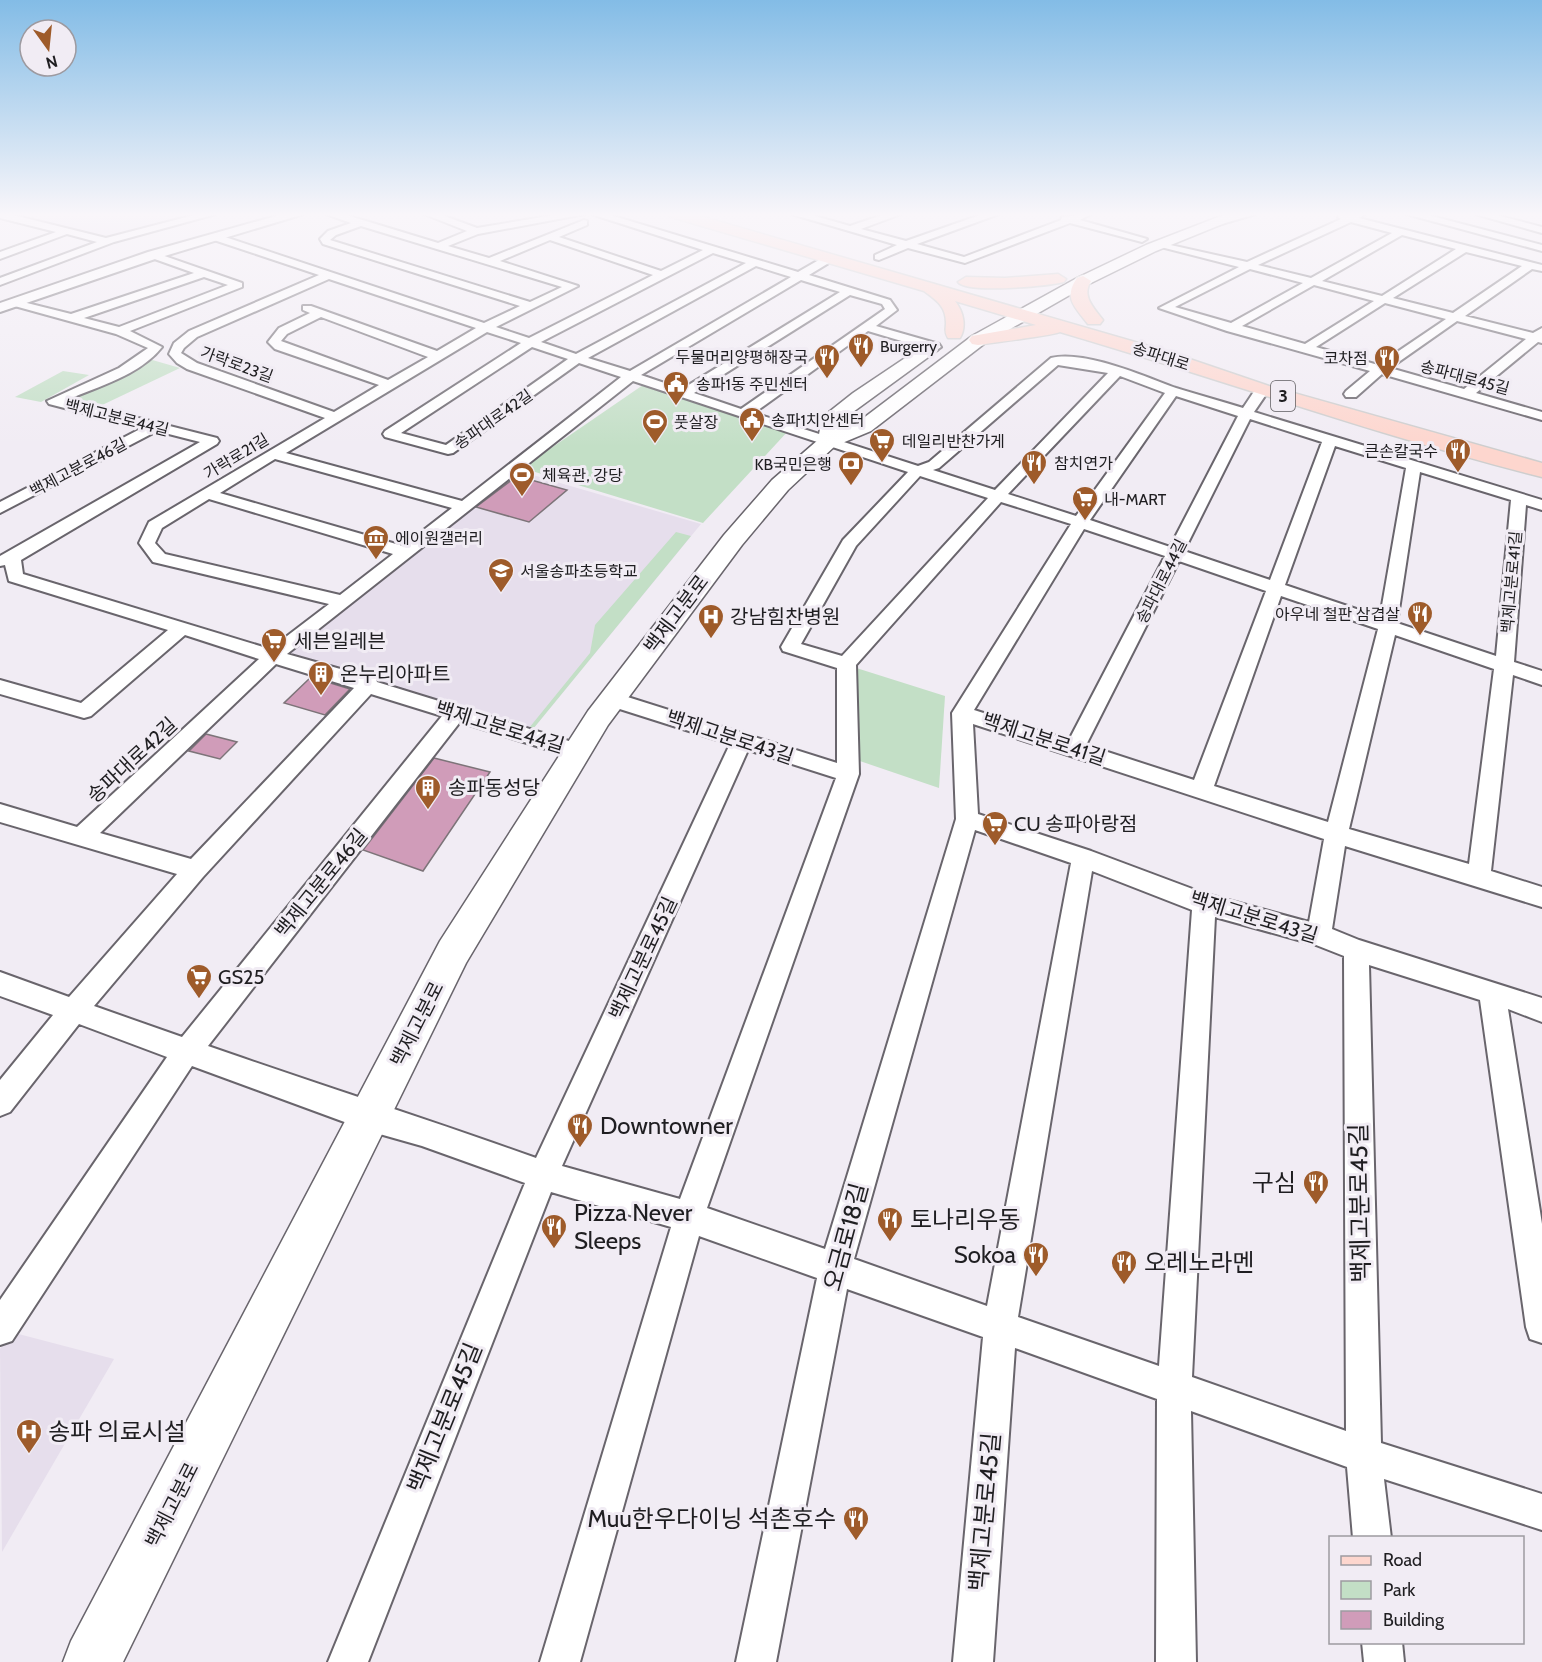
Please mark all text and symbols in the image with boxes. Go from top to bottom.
north arrow [18,18,78,78]
text: N [44,51,60,73]
restaurant icon: Burgerry [846,331,876,369]
place label: Burgerry [880,337,937,356]
street label: 송파대로 [1130,338,1192,375]
restaurant icon: 두물머리양평해장국 [812,342,842,380]
street label: 가락로23길 [198,343,276,386]
restaurant icon: 코차점 [1372,343,1402,381]
place label: 두물머리양평해장국 [676,348,808,367]
place label: 코차점 [1324,349,1368,368]
street label: 송파대로45길 [1418,356,1512,399]
public building icon: 송파1동 주민센터 [661,369,691,407]
place label: 송파1동 주민센터 [696,375,808,394]
road number: 3 [1271,381,1295,411]
street label: 송파대로42길 [450,385,536,453]
street label: 백제고분로44길 [63,395,171,440]
public building icon: 송파1치안센터 [737,405,767,443]
sports icon: 풋살장 [640,407,670,445]
place label: 송파1치안센터 [771,411,865,430]
place label: 풋살장 [674,413,718,432]
supermarket icon: 데일리반찬가게 [867,426,897,464]
street label: 가락로21길 [200,430,272,483]
place label: 데일리반찬가게 [902,432,1005,451]
street label: 백제고분로46길 [27,434,130,501]
restaurant icon: 큰손칼국수 [1443,436,1473,474]
place label: 큰손칼국수 [1364,442,1438,461]
restaurant icon: 참치연가 [1019,448,1049,486]
bank icon: KB국민은행 [836,449,866,487]
place label: 참치연가 [1054,454,1113,473]
place label: KB국민은행 [755,455,832,474]
sports icon: 체육관, 강당 [507,460,537,498]
place label: 체육관, 강당 [542,466,623,485]
supermarket icon: 내-MART [1070,484,1100,522]
place label: 내-MART [1104,490,1167,509]
museum icon: 에이원갤러리 [361,523,391,561]
place label: 에이원갤러리 [395,529,483,548]
street label: 백제고분로41길 [1498,530,1525,634]
street label: 송파대로44길 [1132,536,1191,627]
school or university icon: 서울송파초등학교 [486,556,516,594]
place label: 서울송파초등학교 [520,562,638,581]
street label: 백제고분로 [639,570,713,658]
restaurant icon: 아우네 철판 삼겹살 [1405,599,1435,637]
hospital icon: 강남힘찬병원 [696,602,726,640]
place label: 강남힘찬병원 [730,605,840,629]
place label: 아우네 철판 삼겹살 [1275,605,1400,624]
supermarket icon: 세븐일레븐 [259,626,289,664]
place label: 세븐일레븐 [294,629,386,653]
building icon: 온누리아파트 [306,659,336,697]
place label: 온누리아파트 [340,662,450,686]
street label: 백제고분로44길 [433,696,567,758]
street label: 백제고분로43길 [663,705,797,769]
street label: 백제고분로41길 [979,708,1109,770]
street label: 송파대로42길 [82,712,182,808]
building icon: 송파동성당 [413,773,443,811]
place label: 송파동성당 [448,776,540,800]
supermarket icon: CU 송파아랑점 [980,809,1010,847]
place label: CU 송파아랑점 [1014,812,1137,836]
street label: 백제고분로46길 [270,824,372,942]
street label: 백제고분로43길 [1187,886,1321,948]
street label: 백제고분로45길 [604,893,682,1023]
supermarket icon: GS25 [184,962,214,1000]
place label: GS25 [218,965,264,989]
street label: 백제고분로 [385,978,449,1070]
restaurant icon: Downtowner [565,1111,595,1149]
place label: Downtowner [600,1111,733,1140]
street label: 백제고분로45길 [1344,1123,1375,1283]
place label: 구심 [1252,1168,1296,1197]
restaurant icon: 구심 [1301,1168,1331,1206]
street label: 오금로18길 [817,1180,874,1294]
place label: Pizza Never Sleeps [574,1198,693,1255]
restaurant icon: 토나리우동 [875,1205,905,1243]
place label: 토나리우동 [910,1205,1020,1234]
restaurant icon: Pizza Never Sleeps [539,1212,569,1250]
place label: Sokoa [954,1240,1016,1269]
restaurant icon: Sokoa [1021,1240,1051,1278]
restaurant icon: 오레노라멘 [1109,1248,1139,1286]
place label: 오레노라멘 [1144,1248,1254,1277]
street label: 백제고분로45길 [401,1339,488,1497]
hospital icon: 송파 의료시설 [14,1417,44,1455]
place label: 송파 의료시설 [48,1417,186,1446]
street label: 백제고분로45길 [963,1431,1006,1593]
street label: 백제고분로 [140,1459,204,1551]
place label: Muu한우다이닝 석촌호수 [588,1504,836,1533]
restaurant icon: Muu한우다이닝 석촌호수 [841,1504,871,1542]
legend [1329,1536,1524,1644]
text: Road [1383,1549,1422,1571]
text: Park [1383,1579,1416,1601]
text: Building [1383,1609,1445,1631]

